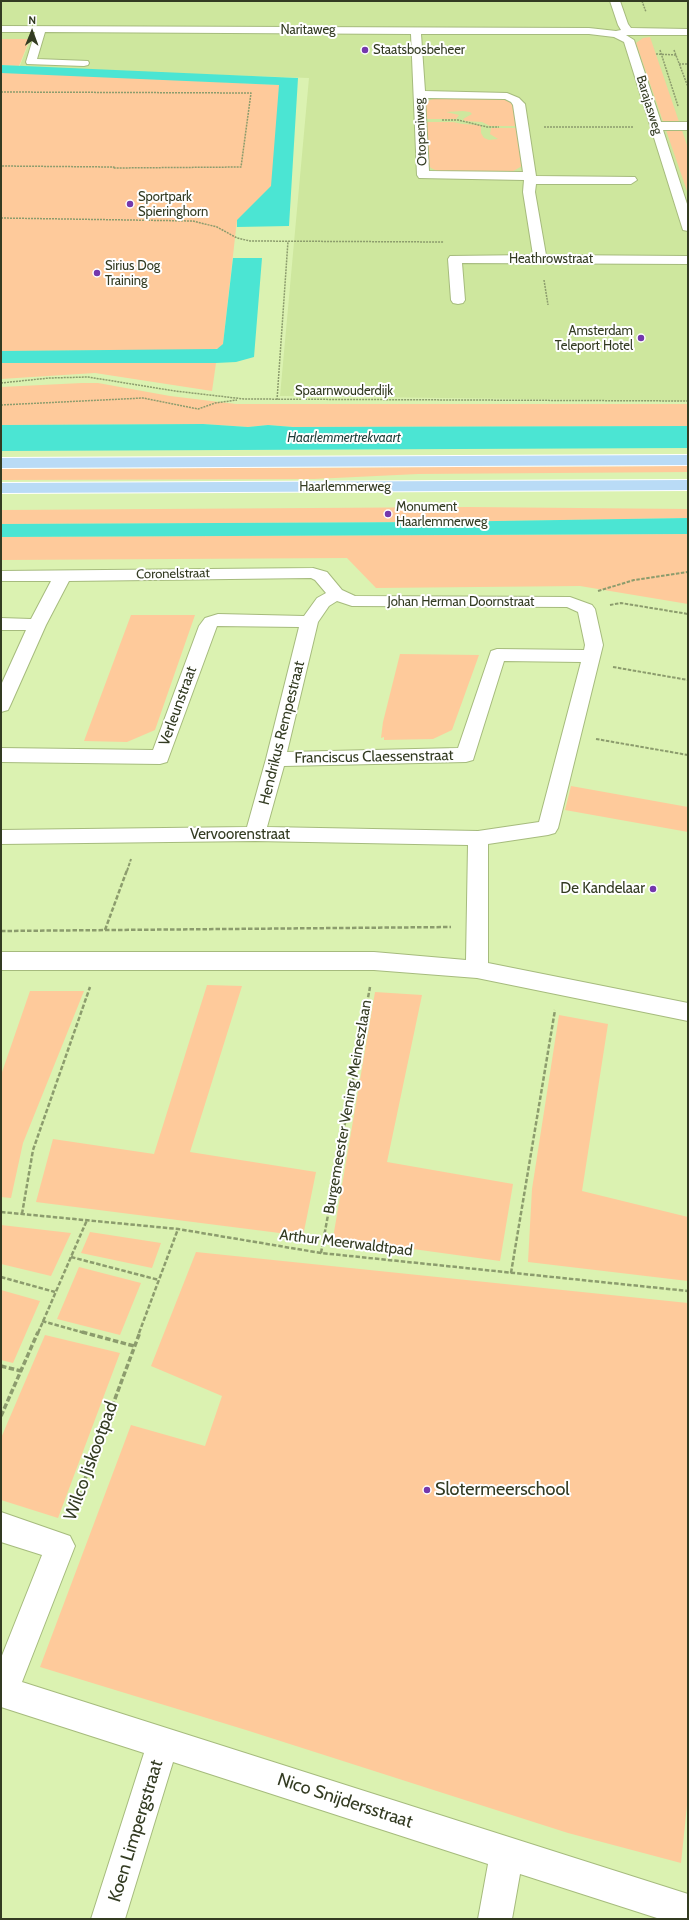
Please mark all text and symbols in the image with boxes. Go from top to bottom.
north arrow [12,12,52,52]
text: N [28,13,36,27]
street label: Naritaweg [280,22,336,38]
place label: Staatsbosbeheer [373,42,465,58]
marker: Staatsbosbeheer [360,45,370,55]
street label: Barajasweg [633,73,665,137]
street label: Otopeniweg [411,98,431,166]
place label: Sportpark Spieringhorn [138,189,208,220]
marker: Sportpark Spieringhorn [125,199,135,209]
street label: Heathrowstraat [509,251,593,267]
place label: Sirius Dog Training [105,258,160,289]
marker: Sirius Dog Training [92,268,102,278]
place label: Amsterdam Teleport Hotel [555,323,633,354]
marker: Amsterdam Teleport Hotel [636,333,646,343]
street label: Spaarnwouderdijk [295,383,393,399]
water label: Haarlemmertrekvaart [287,430,401,446]
street label: Haarlemmerweg [299,479,391,495]
place label: Monument Haarlemmerweg [396,499,487,530]
marker: Monument Haarlemmerweg [383,509,393,519]
street label: Coronelstraat [136,566,210,582]
street label: Johan Herman Doornstraat [388,594,534,610]
street label: Hendrikus Rempestraat [255,659,309,807]
street label: Verleunstraat [155,664,201,748]
street label: Franciscus Claessenstraat [294,747,454,767]
street label: Vervoorenstraat [190,826,290,844]
place label: De Kandelaar [560,880,645,898]
marker: De Kandelaar [648,884,658,894]
street label: Burgemeester Vening Meineszlaan [320,998,376,1216]
street label: Arthur Meerwaldtpad [278,1226,414,1260]
street label: Wilco Jiskootpad [60,1399,122,1523]
place label: Slotermeerschool [435,1479,570,1501]
marker: Slotermeerschool [422,1485,432,1495]
street label: Koen Limpergstraat [104,1757,168,1905]
street label: Nico Snijdersstraat [275,1769,415,1833]

